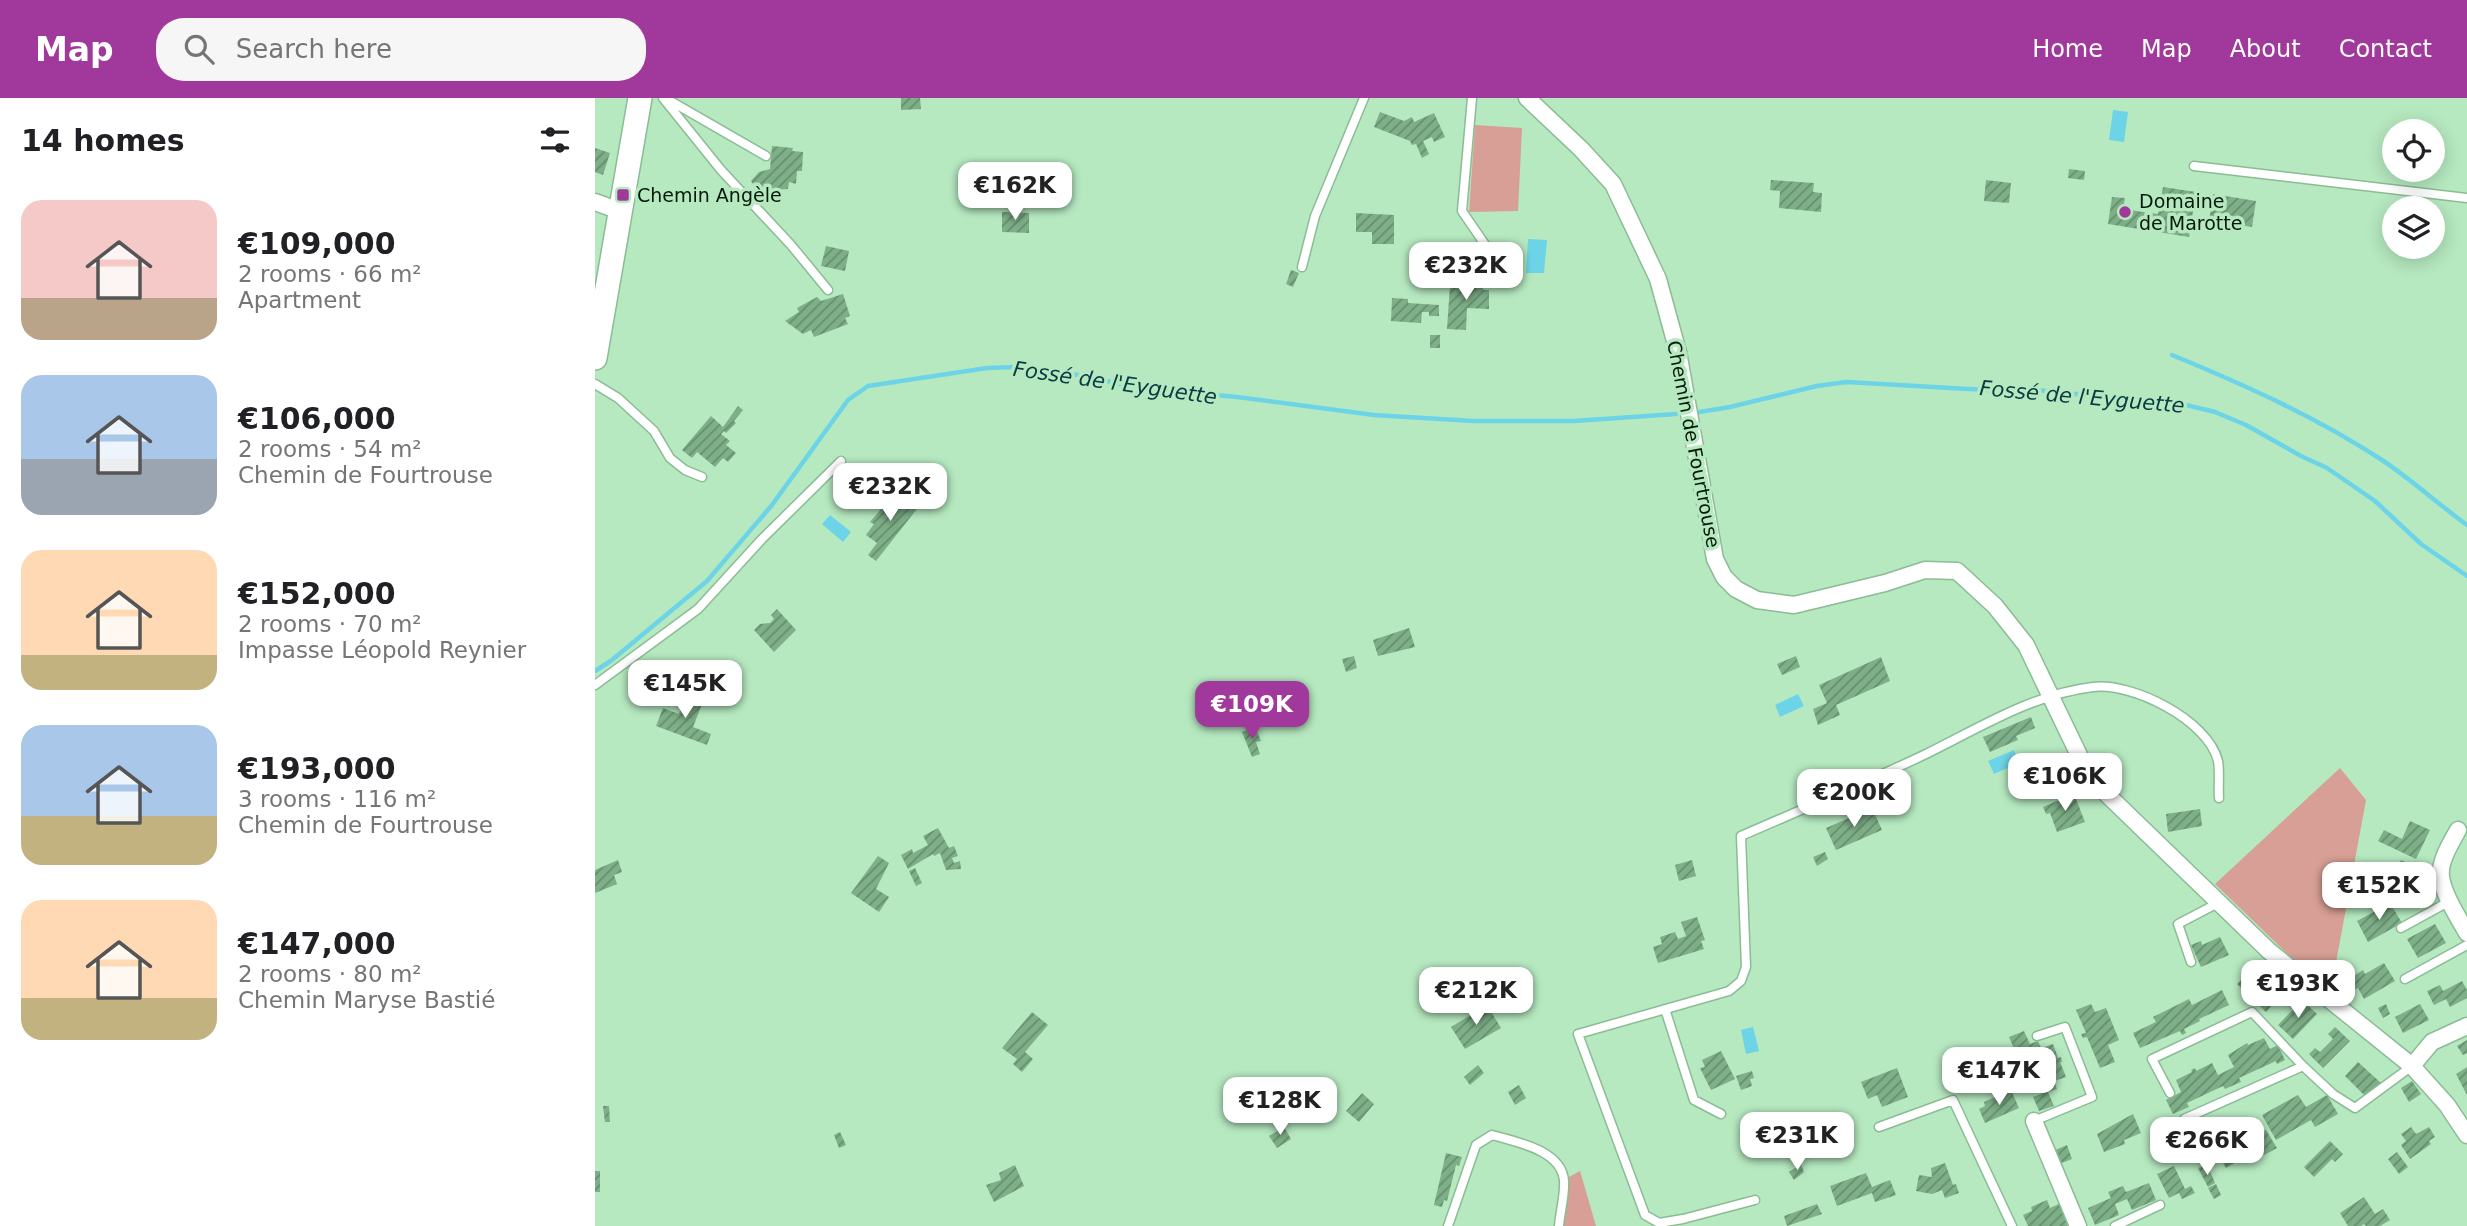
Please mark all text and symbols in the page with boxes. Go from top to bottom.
search box [156,18,646,81]
text: Map [35,30,114,69]
icon: search [180,30,218,68]
text: Search here [236,34,392,64]
text: Home [2032,35,2103,63]
text: Map [2141,35,2192,63]
text: About [2230,35,2301,63]
text: Contact [2339,35,2432,63]
map controls [2382,119,2445,259]
button: locate [2382,119,2445,182]
icon: filters [536,121,574,159]
text: 14 homes [21,123,185,158]
pin: €162K [966,162,1064,222]
text: €162K [974,172,1056,198]
place label: Chemin Angèle [637,184,782,206]
marker: Chemin Angèle [615,187,631,203]
place label: Domaine de Marotte [2139,190,2242,234]
button: layers [2382,196,2445,259]
marker: Domaine de Marotte [2117,204,2133,220]
text: €109,000 [238,226,396,261]
icon: home [77,228,161,312]
pin: €232K [1417,242,1515,302]
text: €232K [1425,252,1507,278]
text: 2 rooms · 66 m² [238,261,422,287]
text: Apartment [238,287,361,313]
street label: Chemin de Fourtrouse [1663,339,1725,549]
water label: Fossé de l'Eyguette [1012,357,1218,409]
water label: Fossé de l'Eyguette [1979,376,2185,418]
text: €106,000 [238,401,396,436]
icon: home [77,403,161,487]
text: 2 rooms · 54 m² [238,436,422,462]
text: Chemin de Fourtrouse [238,462,493,488]
pin: €232K [841,464,939,523]
text: €232K [849,473,931,499]
text: €152,000 [238,576,396,611]
icon: home [77,578,161,662]
text: 2 rooms · 70 m² [238,611,422,637]
text: Impasse Léopold Reynier [238,637,526,663]
pin: €145K [636,660,734,720]
text: €145K [644,670,726,696]
pin: €109K [1203,682,1301,741]
text: €109K [1211,691,1293,717]
text: €193,000 [238,751,396,786]
icon: home [77,753,161,837]
pin: €106K [2016,754,2114,813]
text: €106K [2024,763,2106,789]
pin: €200K [1805,770,1903,829]
text: €200K [1813,779,1895,805]
text: 3 rooms · 116 m² [238,786,436,812]
text: Chemin de Fourtrouse [238,812,493,838]
pin: €152K [2330,862,2428,922]
text: €152K [2338,872,2420,898]
text: €147,000 [238,926,396,961]
icon: home [77,928,161,1012]
pin: €193K [2249,960,2347,1020]
text: 2 rooms · 80 m² [238,961,422,987]
pin: €212K [1427,968,1525,1027]
text: €193K [2257,970,2339,996]
text: €212K [1435,977,1517,1003]
text: Chemin Maryse Bastié [238,987,495,1013]
pin: €147K [1950,1048,2048,1107]
text: €147K [1958,1057,2040,1083]
pin: €128K [1231,1077,1329,1137]
text: €128K [1239,1087,1321,1113]
pin: €231K [1748,1112,1846,1172]
pin: €266K [2158,1118,2256,1177]
text: €231K [1756,1122,1838,1148]
text: €266K [2166,1127,2248,1153]

